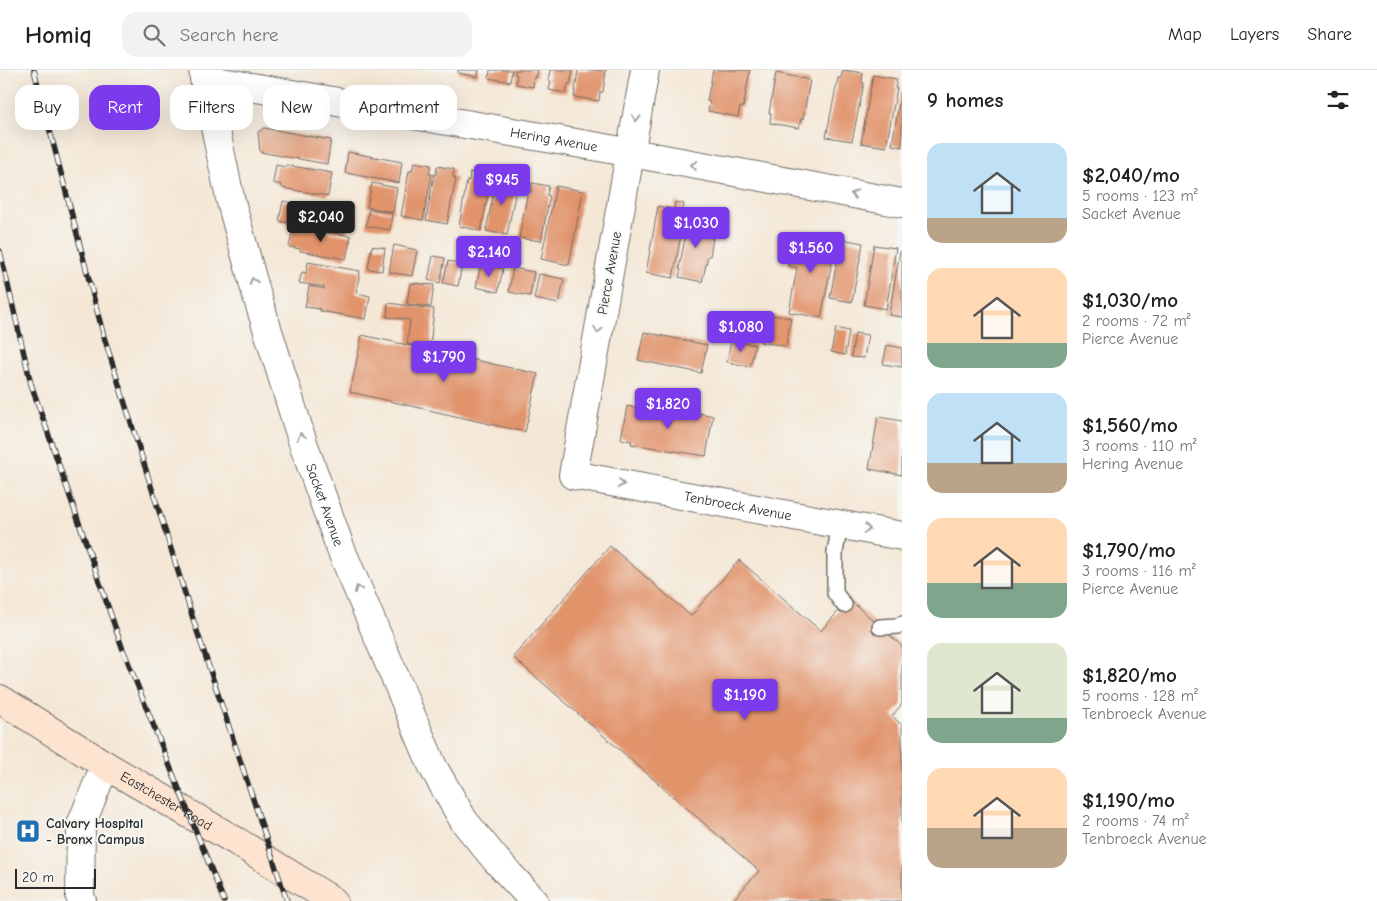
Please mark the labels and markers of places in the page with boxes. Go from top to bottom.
pin: $945 [472,164,532,206]
pin: $2,040 [280,200,362,243]
pin: $1,030 [655,206,737,249]
pin: $1,560 [770,232,852,274]
pin: $2,140 [448,236,530,278]
pin: $1,080 [700,310,782,353]
pin: $1,790 [403,340,485,383]
pin: $1,820 [627,388,709,430]
pin: $1,190 [704,678,786,721]
place label: Calvary Hospital - Bronx Campus [46,815,145,848]
hospital icon: Calvary Hospital - Bronx Campus [15,818,41,844]

